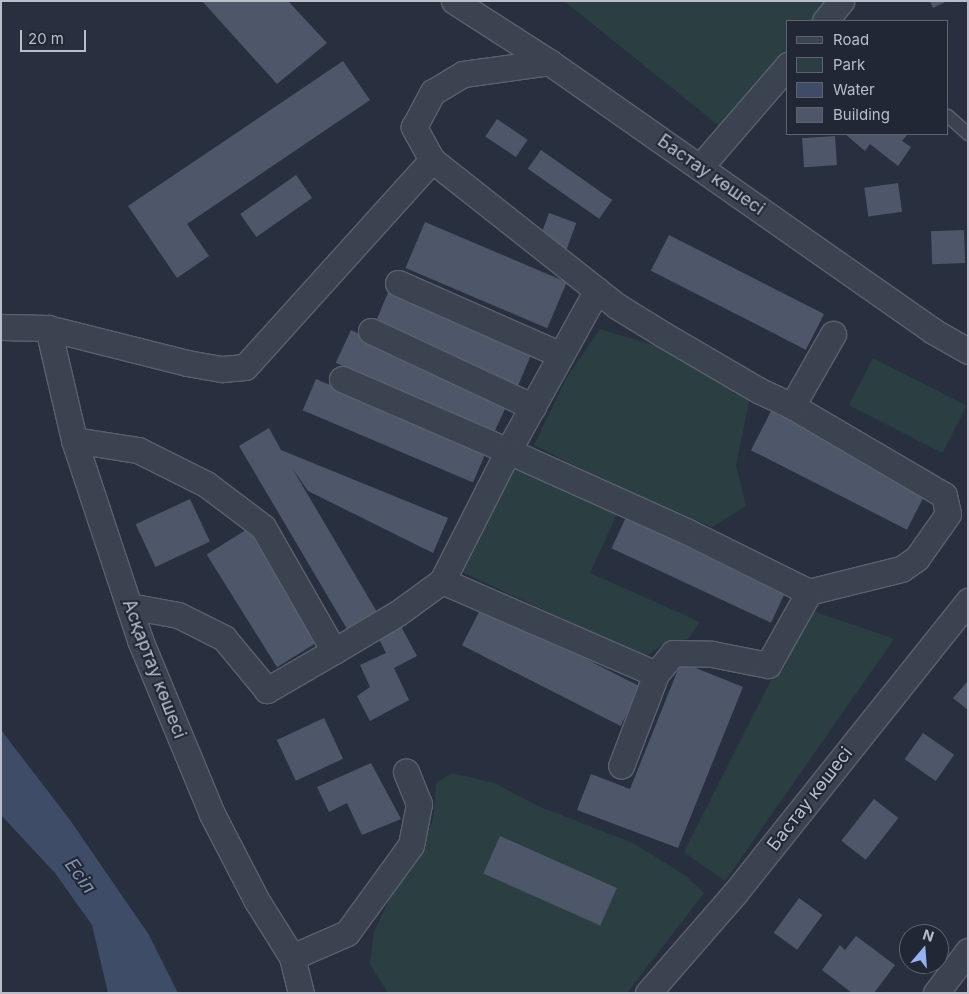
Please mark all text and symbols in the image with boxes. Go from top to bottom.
scale bar [22,20,89,52]
legend [786,20,949,135]
text: 20 m [28,29,64,48]
text: Road [833,30,869,49]
text: Park [833,55,865,74]
text: Water [833,80,875,99]
text: Building [833,105,890,124]
street label: Бастау көшесі [653,130,769,220]
street label: Асқартау көшесі [118,596,190,742]
street label: Бастау көшесі [763,743,857,855]
water label: Есіл [60,854,100,898]
north arrow [899,924,949,974]
text: N [921,925,936,945]

